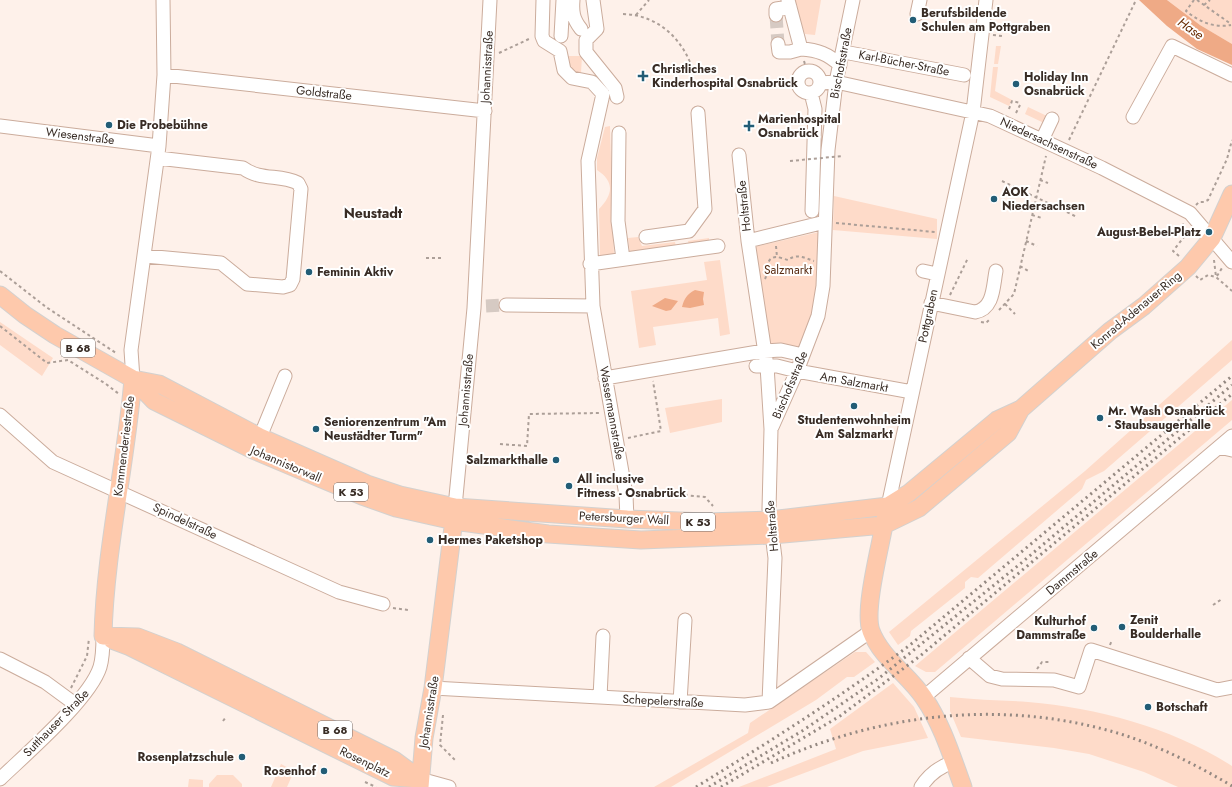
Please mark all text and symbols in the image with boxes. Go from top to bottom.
place label: Berufsbildende Schulen am Pottgraben [921,4,1051,36]
water label: Hase [1174,13,1208,44]
marker: Berufsbildende Schulen am Pottgraben [908,15,918,25]
street label: Bischofsstraße [825,26,857,100]
street label: Johannisstraße [476,30,498,106]
street label: Karl-Bücher-Straße [857,45,951,81]
place label: Christliches Kinderhospital Osnabrück [652,60,798,92]
place label: Holiday Inn Osnabrück [1024,68,1088,100]
marker: Christliches Kinderhospital Osnabrück [637,70,649,82]
marker: Holiday Inn Osnabrück [1011,79,1021,89]
street label: Goldstraße [295,81,353,105]
place label: Marienhospital Osnabrück [758,110,841,142]
street label: Niedersachsenstraße [997,112,1101,174]
place label: Die Probebühne [117,116,208,134]
marker: Die Probebühne [104,120,114,130]
marker: Marienhospital Osnabrück [743,120,755,132]
street label: Wiesenstraße [45,123,115,149]
street label: Holtstraße [732,180,756,232]
place label: AOK Niedersachsen [1001,183,1085,215]
marker: AOK Niedersachsen [989,194,999,204]
district label: Neustadt [344,203,403,223]
place label: August-Bebel-Platz [1096,223,1202,241]
marker: August-Bebel-Platz [1204,227,1214,237]
park label: Salzmarkt [764,261,812,279]
place label: Feminin Aktiv [317,263,394,281]
marker: Feminin Aktiv [304,267,314,277]
street label: Konrad-Adenauer-Ring [1087,267,1185,353]
street label: Pottgraben [914,287,942,345]
road number: B 68 [61,339,95,357]
street label: Bischofsstraße [768,348,812,422]
street label: Johannisstraße [454,353,478,429]
street label: Wassermannstraße [595,365,629,461]
street label: Am Salzmarkt [818,367,890,397]
street label: Kommenderiestraße [109,395,139,497]
marker: Studentenwohnheim Am Salzmarkt [849,401,859,411]
place label: Mr. Wash Osnabrück - Staubsaugerhalle [1108,402,1225,434]
place label: Studentenwohnheim Am Salzmarkt [797,411,911,443]
place label: Seniorenzentrum "Am Neustädter Turm" [324,413,446,445]
marker: Mr. Wash Osnabrück - Staubsaugerhalle [1095,413,1105,423]
marker: Seniorenzentrum "Am Neustädter Turm" [311,424,321,434]
street label: Johannistorwall [246,440,324,487]
place label: Salzmarkthalle [466,451,548,469]
marker: Salzmarkthalle [551,455,561,465]
place label: All inclusive Fitness - Osnabrück [576,470,686,502]
marker: All inclusive Fitness - Osnabrück [564,481,574,491]
road number: K 53 [334,483,368,501]
street label: Spindelstraße [150,498,220,544]
street label: Holtstraße [761,500,783,552]
street label: Petersburger Wall [578,507,670,529]
road number: K 53 [681,513,715,531]
place label: Hermes Paketshop [438,531,543,549]
marker: Hermes Paketshop [425,535,435,545]
street label: Dammstraße [1042,545,1102,599]
place label: Zenit Boulderhalle [1130,611,1201,643]
place label: Kulturhof Dammstraße [1016,612,1087,644]
marker: Zenit Boulderhalle [1117,622,1127,632]
marker: Kulturhof Dammstraße [1089,623,1099,633]
street label: Johannisstraße [414,675,444,751]
street label: Sutthauser Straße [19,685,93,761]
street label: Schepelerstraße [622,690,704,712]
place label: Botschaft [1156,698,1208,716]
marker: Botschaft [1143,702,1153,712]
road number: B 68 [318,721,352,739]
street label: Rosenplatz [337,742,394,782]
place label: Rosenplatzschule [137,748,234,766]
marker: Rosenplatzschule [237,752,247,762]
place label: Rosenhof [264,762,317,780]
marker: Rosenhof [319,766,329,776]

